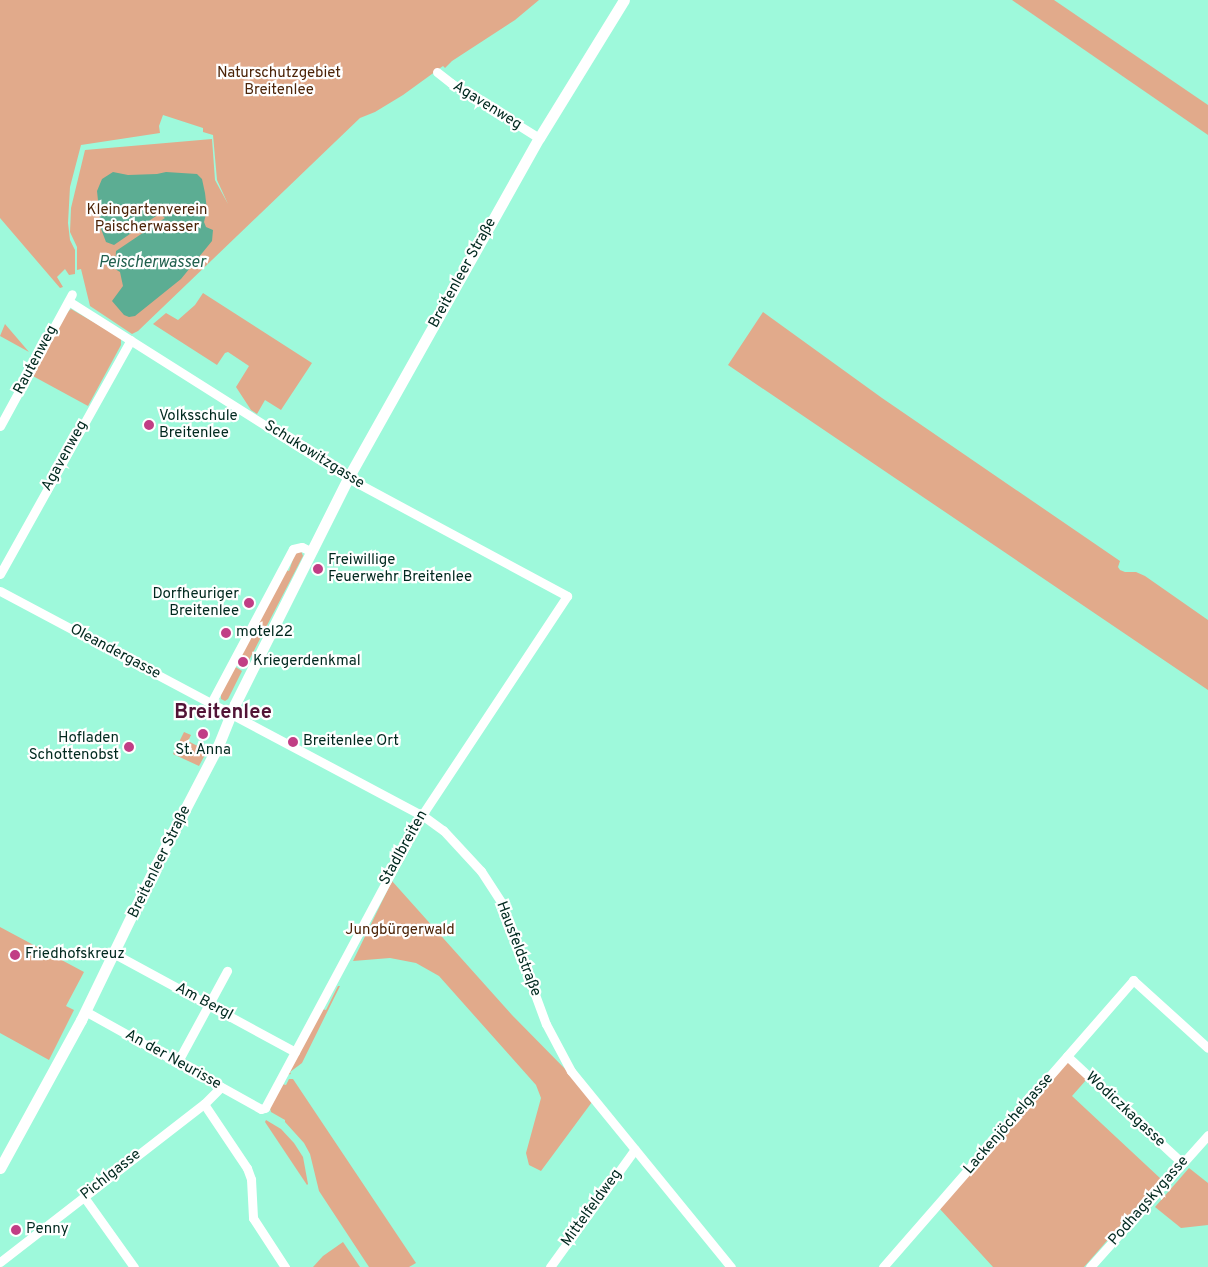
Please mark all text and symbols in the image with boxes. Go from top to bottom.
park label: Naturschutzgebiet Breitenlee [217,64,341,99]
street label: Agavenweg [449,78,525,134]
park label: Kleingartenverein Paischerwasser [87,201,207,236]
street label: Breitenleer Straße [425,215,501,331]
water label: Peischerwasser [98,253,206,273]
street label: Rautenweg [10,322,62,398]
place label: Volksschule Breitenlee [159,407,238,442]
street label: Schukowitzgasse [261,417,367,493]
street label: Agavenweg [38,418,92,494]
marker: Volksschule Breitenlee [143,419,155,431]
place label: Freiwillige Feuerwehr Breitenlee [328,551,472,586]
marker: Freiwillige Feuerwehr Breitenlee [312,563,324,575]
place label: Dorfheuriger Breitenlee [152,585,239,620]
marker: Dorfheuriger Breitenlee [243,597,255,609]
street label: Oleandergasse [67,621,163,683]
place label: motel22 [236,624,293,642]
marker: motel22 [220,627,232,639]
place label: Kriegerdenkmal [253,653,361,671]
marker: Kriegerdenkmal [237,656,249,668]
district label: Breitenlee [174,701,272,725]
marker: St. Anna [197,728,209,740]
place label: Hofladen Schottenobst [29,729,119,764]
place label: Breitenlee Ort [303,733,399,751]
marker: Breitenlee Ort [287,736,299,748]
marker: Hofladen Schottenobst [123,741,135,753]
place label: St. Anna [175,742,231,760]
street label: Breitenleer Straße [125,803,195,921]
street label: Stadlbreiten [376,807,432,889]
street label: Hausfeldstraße [492,899,544,999]
park label: Jungbürgerwald [345,922,455,940]
place label: Friedhofskreuz [25,946,125,964]
marker: Friedhofskreuz [9,949,21,961]
street label: Am Bergl [172,979,236,1025]
street label: An der Neurisse [122,1026,224,1094]
street label: Wodiczkagasse [1081,1069,1169,1151]
street label: Lackenjöchelgasse [960,1070,1058,1178]
street label: Pichlgasse [77,1146,145,1204]
street label: Podhagskygasse [1105,1153,1193,1249]
street label: Mittelfeldweg [558,1166,626,1250]
place label: Penny [26,1221,69,1239]
marker: Penny [10,1224,22,1236]

